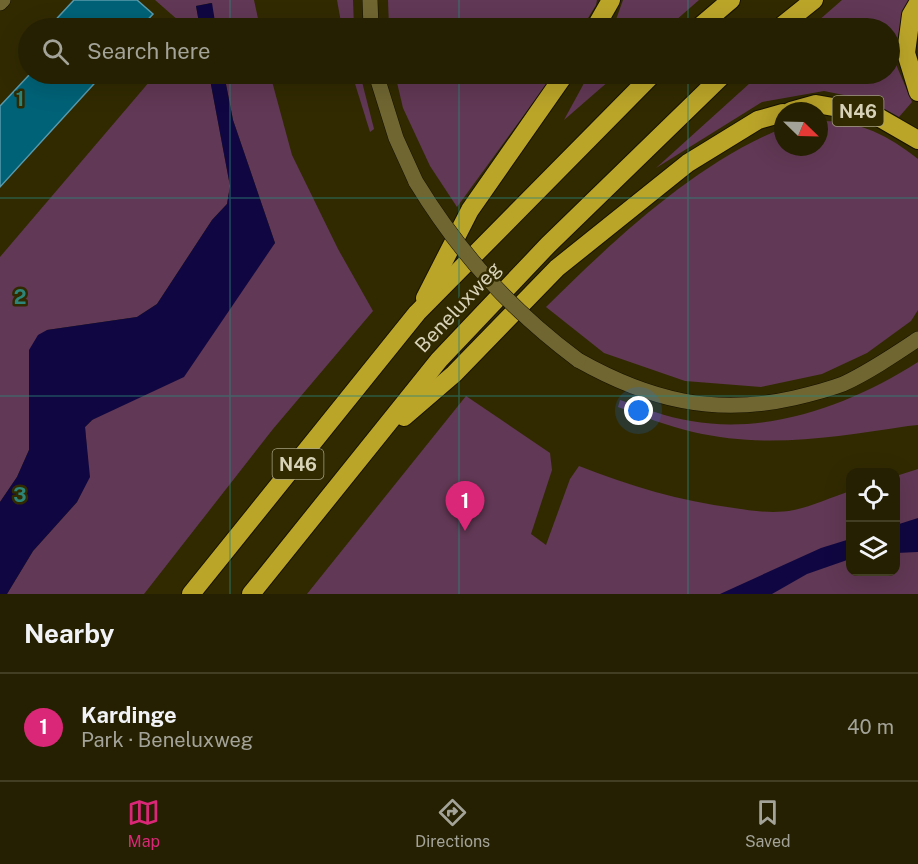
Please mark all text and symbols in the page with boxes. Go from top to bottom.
search box [18,18,900,84]
icon: search [39,35,72,68]
text: Search here [87,38,211,64]
text: 1 [16,87,24,111]
road number: N46 [832,96,884,126]
north arrow [774,102,828,156]
street label: Beneluxweg [410,257,506,357]
text: 2 [14,285,26,309]
your location [624,396,653,425]
road number: N46 [272,449,324,479]
map controls [846,468,900,576]
button: locate [846,468,900,522]
pin: 1 [446,482,484,531]
text: 3 [13,483,27,507]
button: layers [846,522,900,576]
text: Nearby [24,618,114,649]
text: Kardinge [81,702,177,728]
text: 1 [39,715,48,739]
text: 40 m [847,715,894,739]
text: Park · Beneluxweg [81,728,253,752]
tab: Map [127,796,160,851]
tab: Directions [415,796,490,851]
tab: Saved [745,796,791,851]

